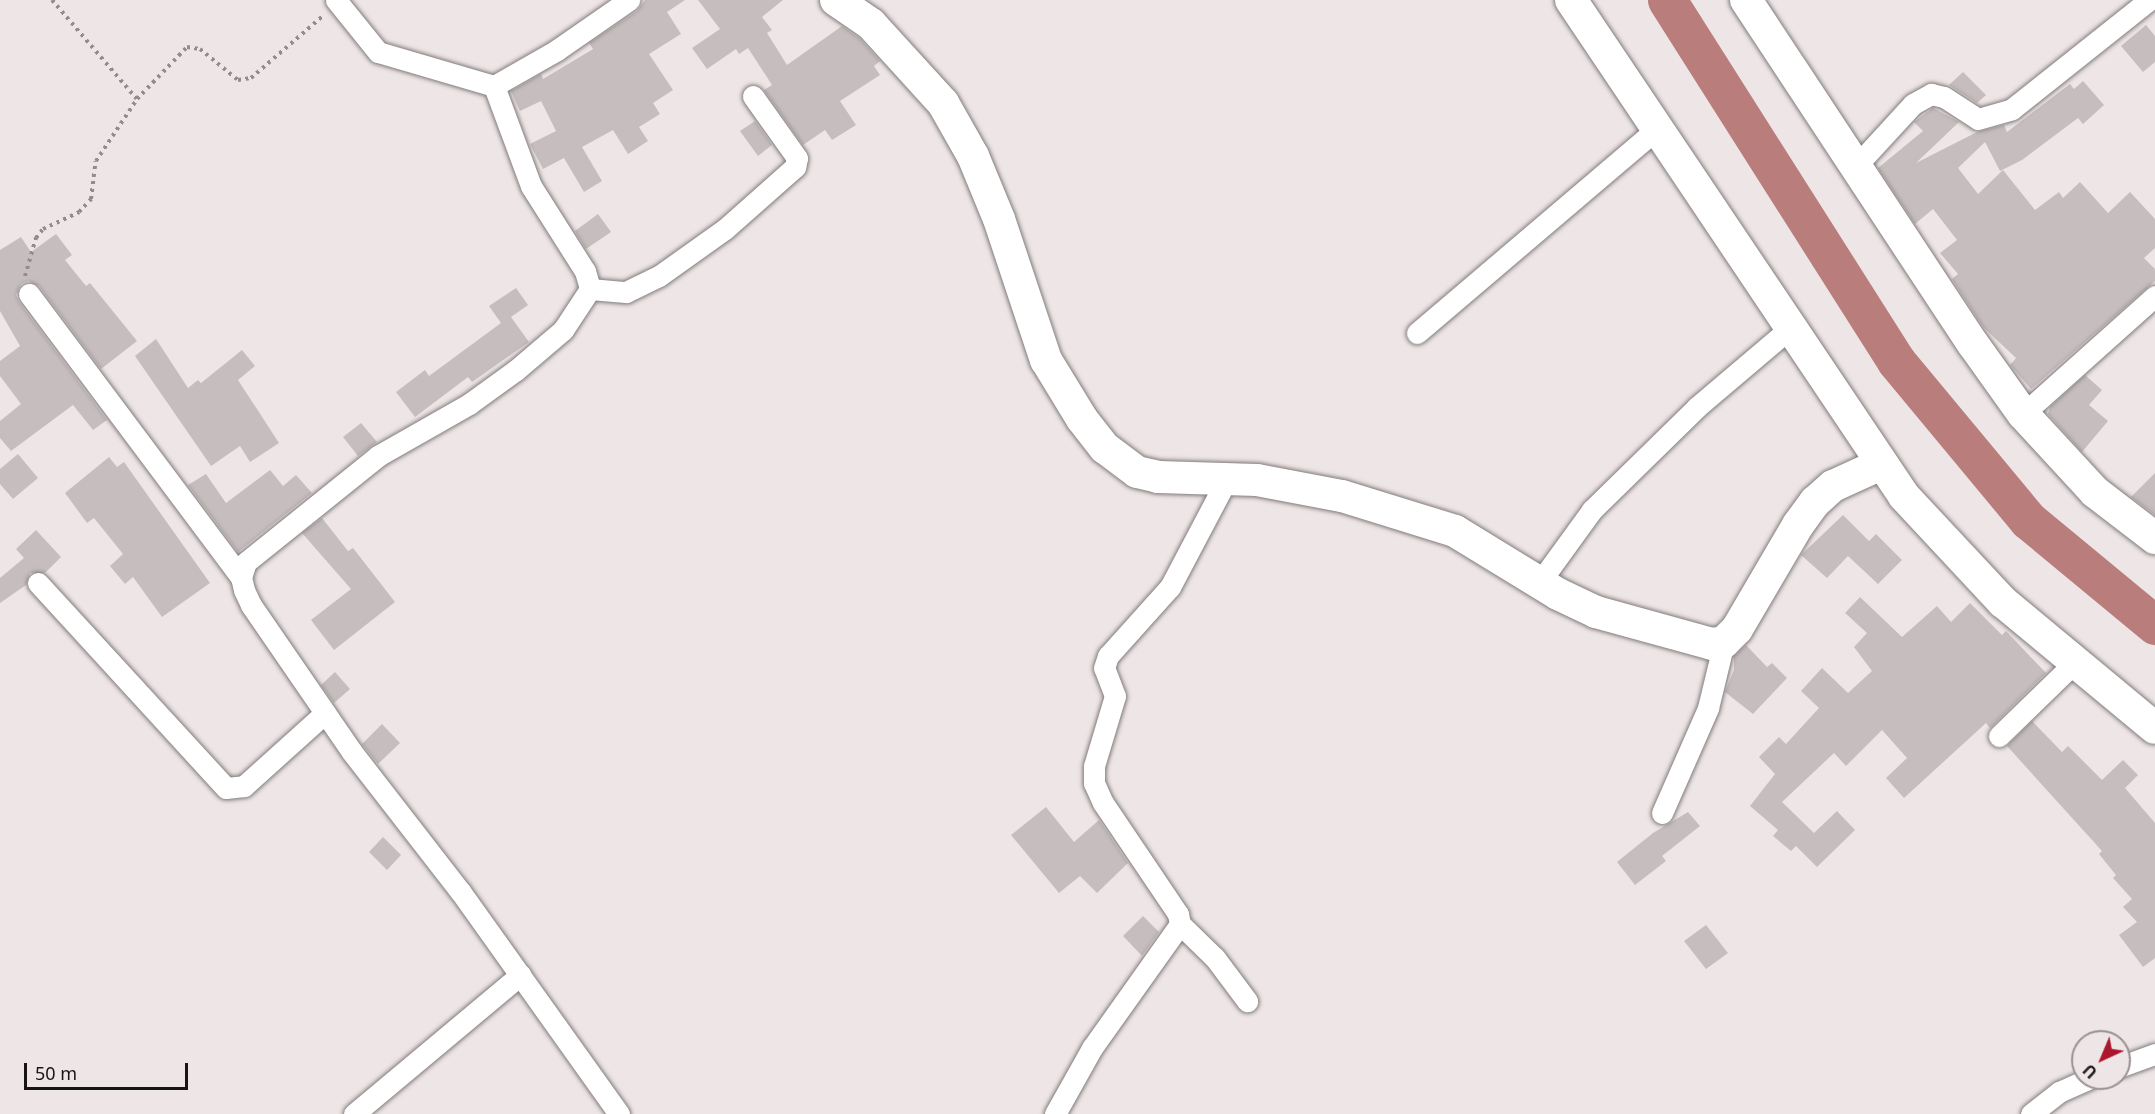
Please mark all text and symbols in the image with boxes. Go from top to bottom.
north arrow [2071,1030,2131,1090]
scale bar [27,1051,190,1089]
text: U [2078,1059,2102,1084]
text: 50 m [35,1061,77,1085]

